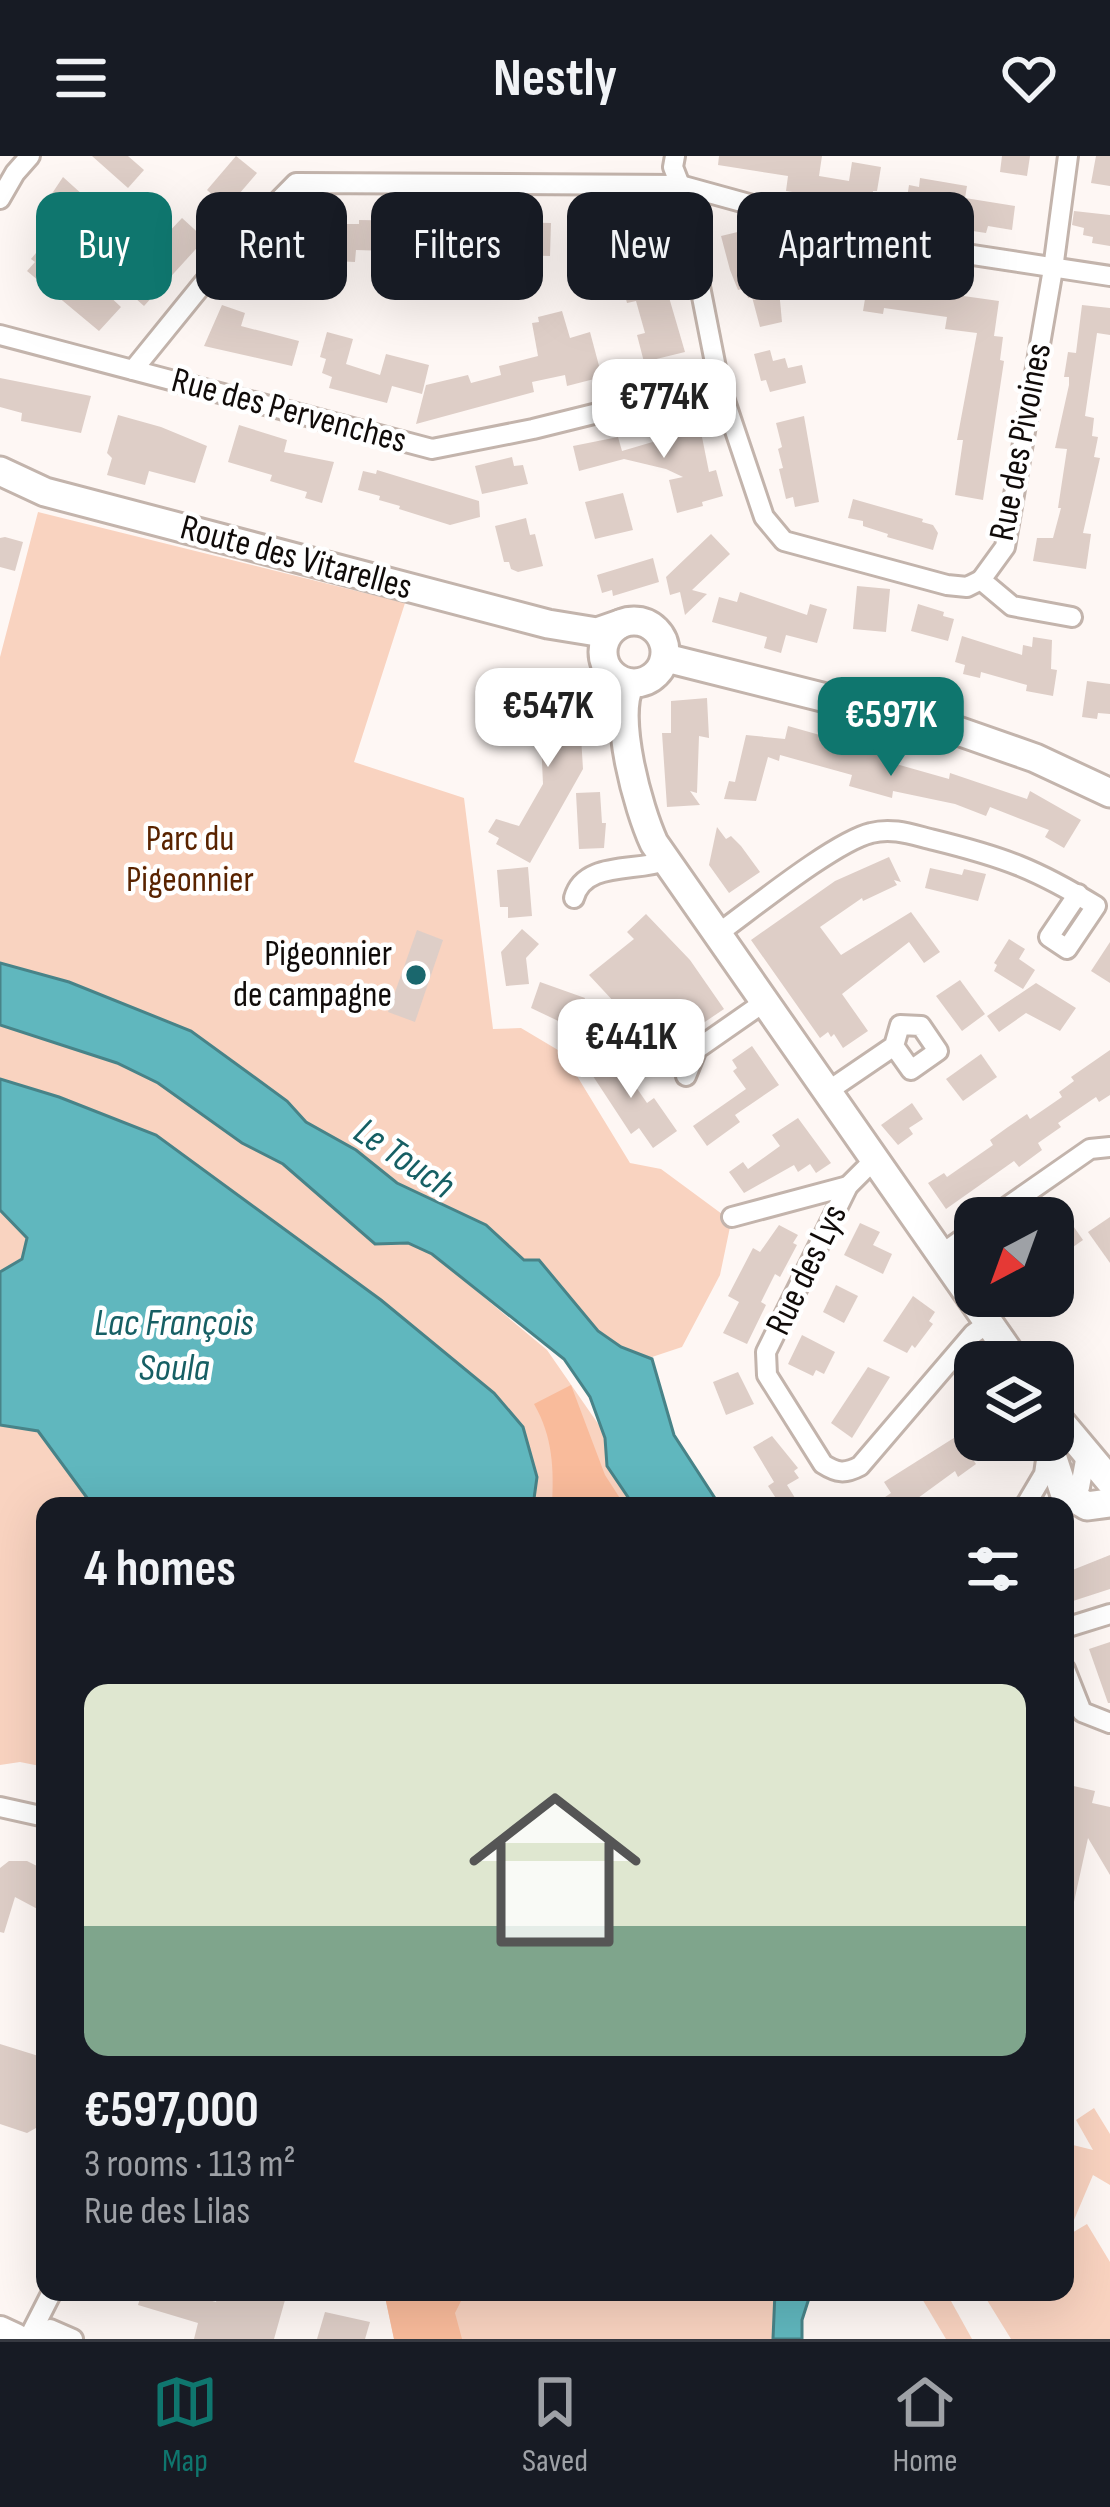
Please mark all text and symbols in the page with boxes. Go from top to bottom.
icon: menu [48,45,114,111]
icon: heart [996,45,1062,111]
text: Nestly [493,46,617,111]
chip: Buy [36,192,172,300]
chip: Rent [196,192,347,300]
chip: Filters [371,192,543,300]
chip: New [567,192,713,300]
chip: Apartment [737,192,974,300]
street label: Rue des Pivoines [981,340,1061,544]
street label: Rue des Pervenches [167,359,411,463]
pin: €774K [580,359,748,461]
text: €774K [619,374,709,421]
street label: Route des Vitarelles [176,506,416,610]
pin: €547K [464,668,632,770]
pin: €597K [807,677,975,779]
text: €547K [502,683,594,730]
text: €597K [845,692,937,739]
park label: Parc du Pigeonnier [126,818,254,902]
place label: Pigeonnier de campagne [233,933,392,1017]
marker: Pigeonnier de campagne [403,962,429,988]
pin: €441K [547,999,715,1101]
text: €441K [585,1014,677,1061]
water label: Le Touch [345,1108,463,1210]
north arrow [954,1197,1074,1317]
map controls [954,1197,1074,1461]
street label: Rue des Lys [757,1198,857,1342]
water label: Lac François Soula [94,1300,254,1392]
button: layers [954,1341,1074,1461]
icon: filters [960,1536,1026,1602]
text: 4 homes [84,1539,236,1600]
icon: home [447,1762,663,1978]
text: €597,000 [84,2080,259,2141]
text: 3 rooms · 113 m² [84,2141,296,2188]
text: Rue des Lilas [84,2188,250,2235]
tab: Map [152,2369,218,2481]
tab: Saved [522,2369,588,2481]
tab: Home [892,2369,958,2481]

